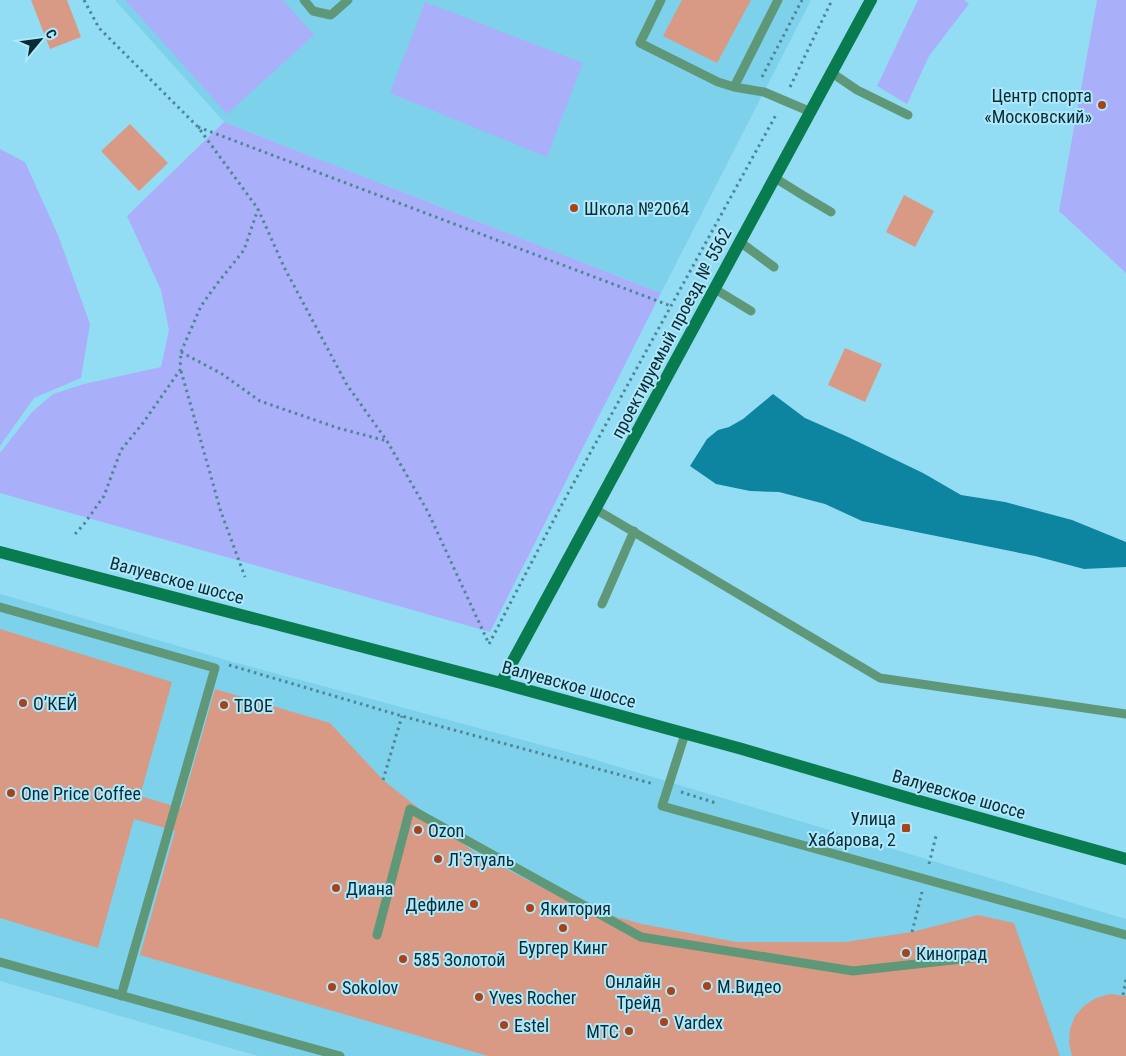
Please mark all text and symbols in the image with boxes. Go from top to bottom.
north arrow [15,15,65,65]
text: С [42,26,60,41]
place label: Центр спорта «Московский» [984,85,1092,127]
marker: Центр спорта «Московский» [1096,99,1108,111]
place label: Школа №2064 [584,198,690,219]
marker: Школа №2064 [568,202,580,214]
street label: проектируемый проезд № 5562 [606,224,736,442]
street label: Валуевское шоссе [108,552,246,608]
street label: Валуевское шоссе [500,656,638,712]
place label: О’КЕЙ [33,693,78,714]
place label: ТВОЕ [234,695,273,716]
marker: О’КЕЙ [17,697,29,709]
marker: ТВОЕ [218,699,230,711]
street label: Валуевское шоссе [890,765,1028,823]
place label: One Price Coffee [21,783,141,804]
marker: One Price Coffee [5,787,17,799]
place label: Улица Хабарова, 2 [808,808,896,850]
place label: Ozon [428,820,464,841]
marker: Улица Хабарова, 2 [900,822,912,834]
marker: Ozon [412,824,424,836]
place label: Л'Этуаль [448,849,514,870]
marker: Л'Этуаль [432,853,444,865]
place label: Диана [346,878,393,899]
marker: Диана [330,882,342,894]
place label: Дефиле [406,894,464,915]
marker: Дефиле [468,898,480,910]
place label: Якитория [540,898,611,919]
marker: Якитория [524,902,536,914]
marker: Бургер Кинг [557,922,569,934]
place label: Бургер Кинг [518,937,608,958]
place label: Киноград [916,943,987,964]
marker: Киноград [900,947,912,959]
place label: 585 Золотой [413,949,506,970]
marker: 585 Золотой [397,953,409,965]
place label: Онлайн Трейд [605,971,661,1013]
place label: М.Видео [717,976,781,997]
place label: Sokolov [342,977,399,998]
marker: М.Видео [701,980,713,992]
marker: Sokolov [326,981,338,993]
marker: Онлайн Трейд [665,985,677,997]
place label: Yves Rocher [489,987,577,1008]
marker: Yves Rocher [473,991,485,1003]
place label: Vardex [674,1012,723,1033]
place label: Estel [514,1015,549,1036]
marker: Vardex [658,1016,670,1028]
marker: Estel [498,1019,510,1031]
place label: МТС [586,1021,619,1042]
marker: МТС [623,1025,635,1037]

